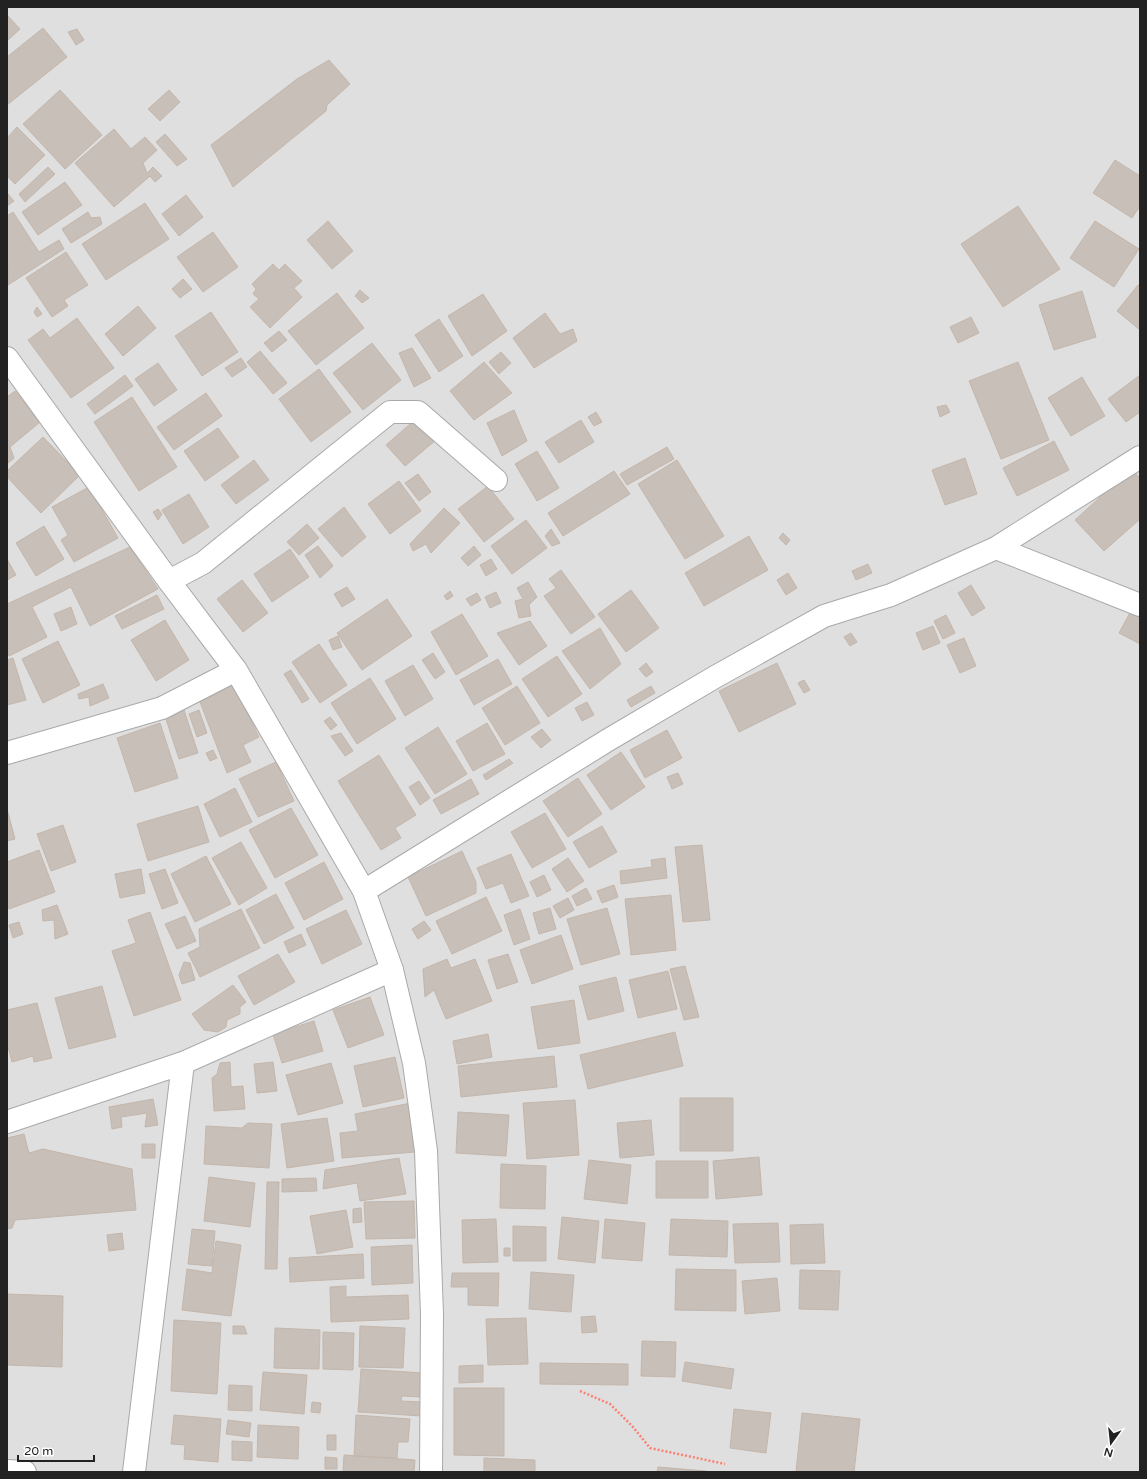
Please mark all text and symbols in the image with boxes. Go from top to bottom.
north arrow [1091,1423,1131,1463]
scale bar [18,1437,94,1463]
text: 20 m [24,1444,53,1458]
text: N [1103,1445,1114,1460]

